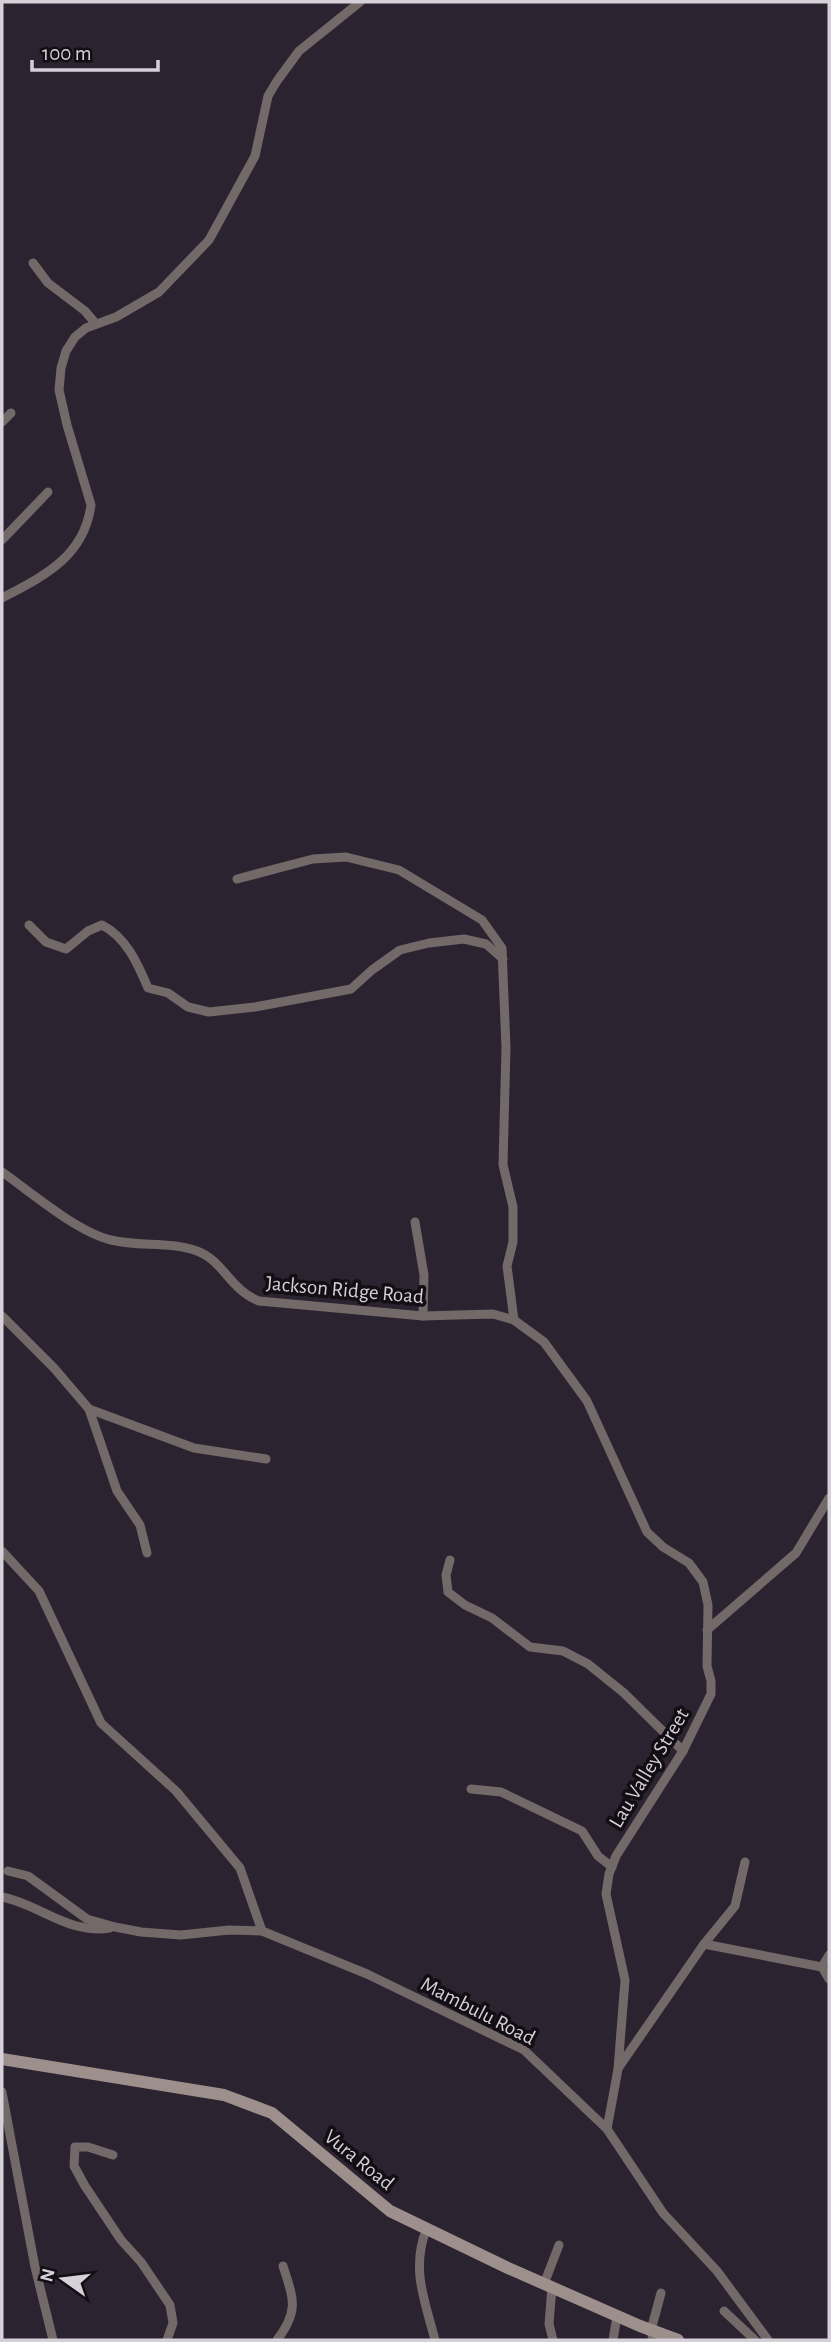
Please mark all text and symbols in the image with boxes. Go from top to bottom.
scale bar [32,28,158,72]
text: 100 m [42,43,92,64]
street label: Jackson Ridge Road [265,1273,425,1307]
street label: Lau Valley Street [605,1705,693,1831]
street label: Mambulu Road [417,1973,539,2049]
street label: Vura Road [320,2126,398,2194]
north arrow [28,2244,98,2314]
text: N [37,2267,59,2284]

